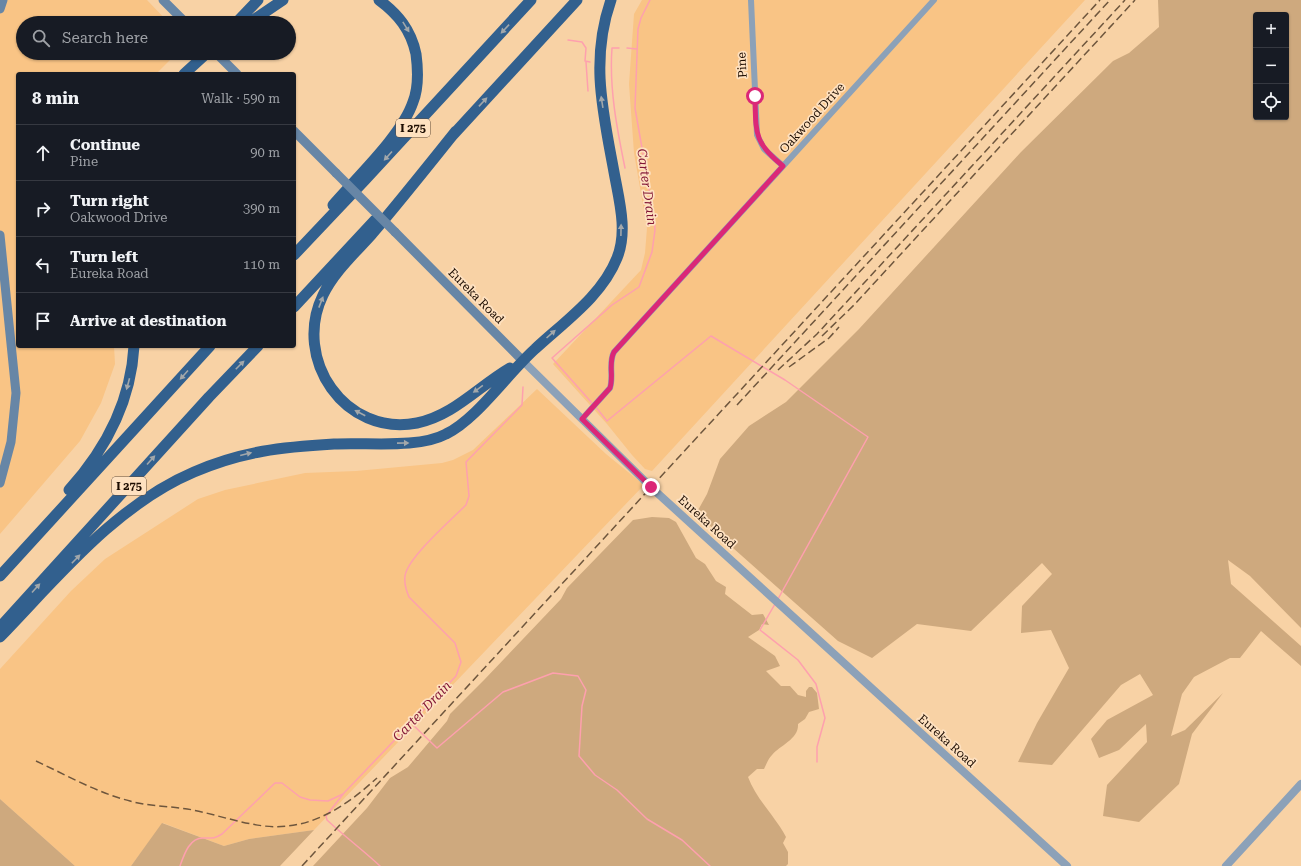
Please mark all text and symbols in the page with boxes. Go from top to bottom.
map controls [1253,12,1289,120]
button: + [1253,12,1289,48]
search box [16,16,296,60]
one-way arrow [402,22,410,33]
one-way arrow [500,24,509,34]
icon: search [30,27,52,49]
text: Search here [62,29,148,47]
button: − [1253,48,1289,84]
street label: Pine [734,51,750,78]
street label: Oakwood Drive [777,80,848,156]
button: locate [1253,84,1289,120]
route start [746,87,764,105]
text: 8 min [32,88,79,108]
text: Walk · 590 m [201,91,280,106]
one-way arrow [599,96,605,108]
one-way arrow [478,97,487,107]
road number: I 275 [396,119,430,137]
text: Continue [70,136,140,154]
icon: ahead [32,142,54,164]
text: 90 m [250,145,280,160]
water label: Carter Drain [634,148,660,226]
one-way arrow [384,150,393,161]
text: Pine [70,154,98,169]
text: Turn right [70,192,149,210]
icon: right [32,198,54,220]
text: 390 m [243,201,280,216]
text: Oakwood Drive [70,210,168,225]
one-way arrow [618,224,625,236]
text: Turn left [70,248,138,266]
icon: left [32,254,54,276]
text: 110 m [243,257,280,272]
street label: Eureka Road [445,265,507,327]
text: Eureka Road [70,266,149,281]
one-way arrow [318,295,324,307]
icon: arrive [32,310,54,332]
text: Arrive at destination [70,312,226,330]
one-way arrow [546,330,557,339]
one-way arrow [235,360,245,370]
one-way arrow [179,370,189,380]
one-way arrow [125,379,131,391]
one-way arrow [473,385,483,393]
one-way arrow [354,410,366,417]
one-way arrow [397,439,409,446]
one-way arrow [240,451,252,457]
one-way arrow [147,455,156,466]
road number: I 275 [112,477,146,495]
route end [642,478,660,496]
street label: Eureka Road [675,493,739,552]
one-way arrow [71,554,81,564]
one-way arrow [31,583,40,593]
water label: Carter Drain [390,678,454,744]
street label: Eureka Road [915,712,979,771]

